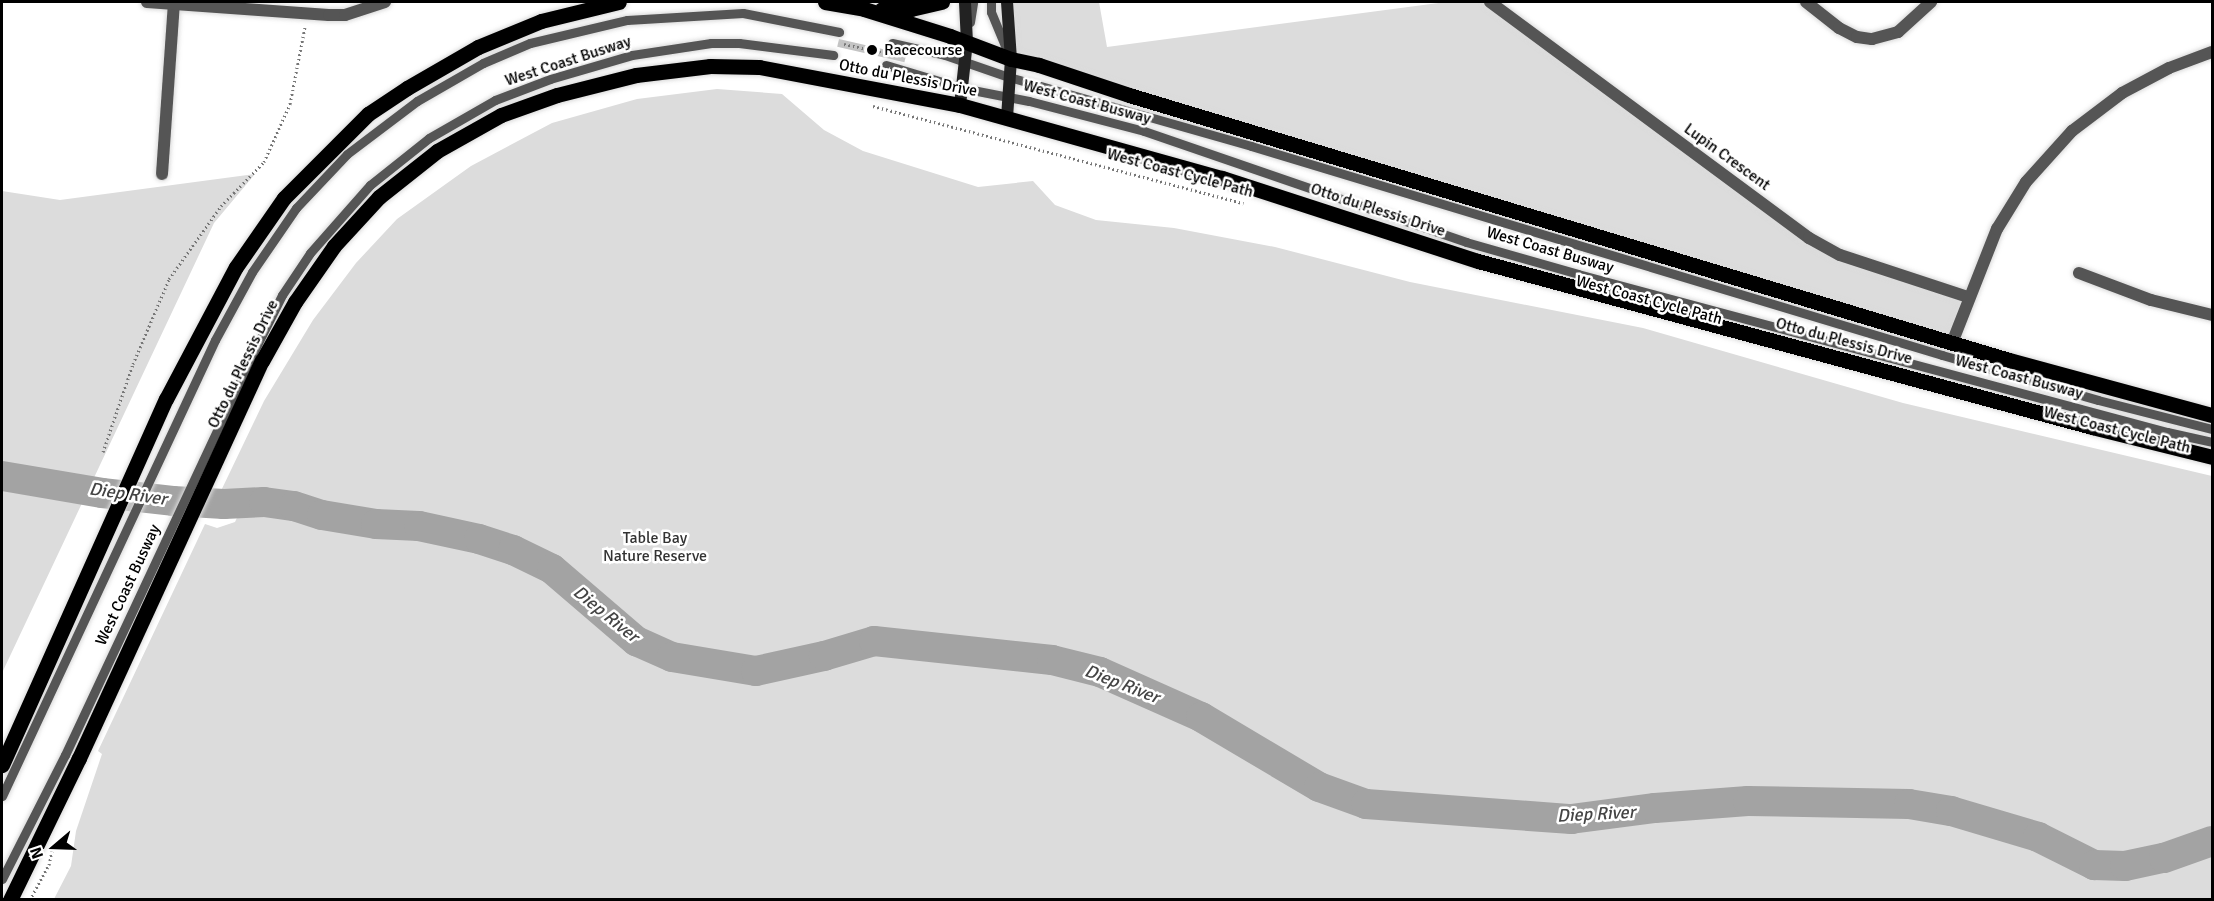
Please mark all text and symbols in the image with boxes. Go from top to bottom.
street label: West Coast Busway [503,32,633,90]
place label: Racecourse [884,40,962,60]
marker: Racecourse [865,43,879,57]
street label: Otto du Plessis Drive [837,55,979,101]
street label: West Coast Busway [1021,76,1153,128]
street label: Lupin Crescent [1680,119,1774,195]
street label: West Coast Cycle Path [1105,144,1255,202]
street label: Otto du Plessis Drive [1308,179,1448,241]
street label: West Coast Busway [1484,223,1616,277]
street label: West Coast Cycle Path [1574,271,1724,329]
street label: Otto du Plessis Drive [204,297,282,431]
street label: Otto du Plessis Drive [1774,314,1914,368]
street label: West Coast Busway [1953,351,2085,403]
street label: West Coast Cycle Path [2042,402,2192,458]
water label: Diep River [88,478,168,510]
street label: West Coast Busway [92,521,164,649]
park label: Table Bay Nature Reserve [603,528,707,566]
water label: Diep River [569,581,643,647]
water label: Diep River [1082,660,1162,708]
water label: Diep River [1556,801,1636,827]
north arrow [24,817,84,877]
text: N [26,844,48,861]

